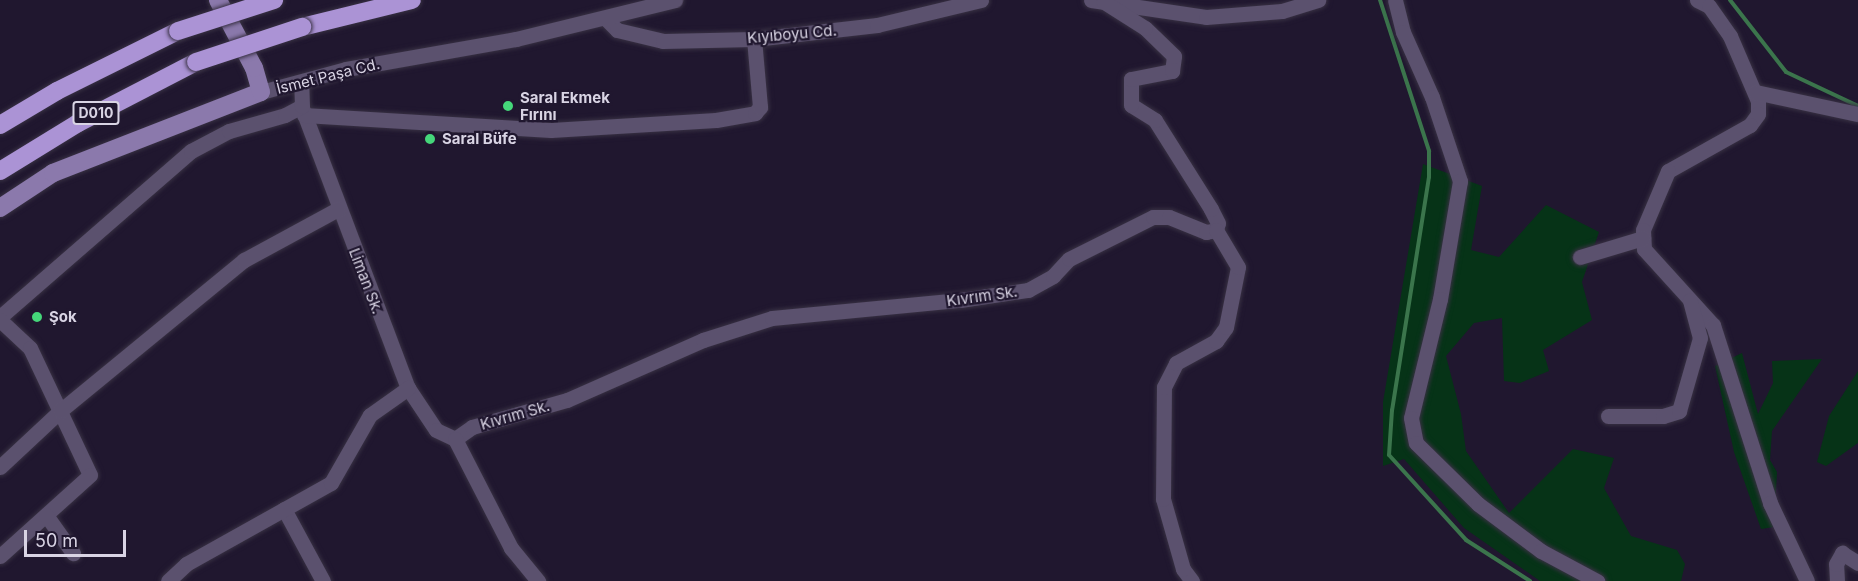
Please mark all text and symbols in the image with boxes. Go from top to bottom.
street label: Kıyıboyu Cd. [746,21,838,47]
street label: İsmet Paşa Cd. [274,54,382,98]
place label: Saral Ekmek Fırını [520,88,610,123]
marker: Saral Ekmek Fırını [501,99,515,113]
road number: D010 [72,102,120,124]
place label: Saral Büfe [442,130,517,148]
marker: Saral Büfe [423,132,437,146]
street label: Liman Sk. [345,246,387,316]
street label: Kıvrım Sk. [945,282,1019,310]
place label: Şok [49,308,77,326]
marker: Şok [30,310,44,324]
street label: Kıvrım Sk. [478,397,552,433]
scale bar [27,518,129,556]
text: 50 m [35,530,78,551]

